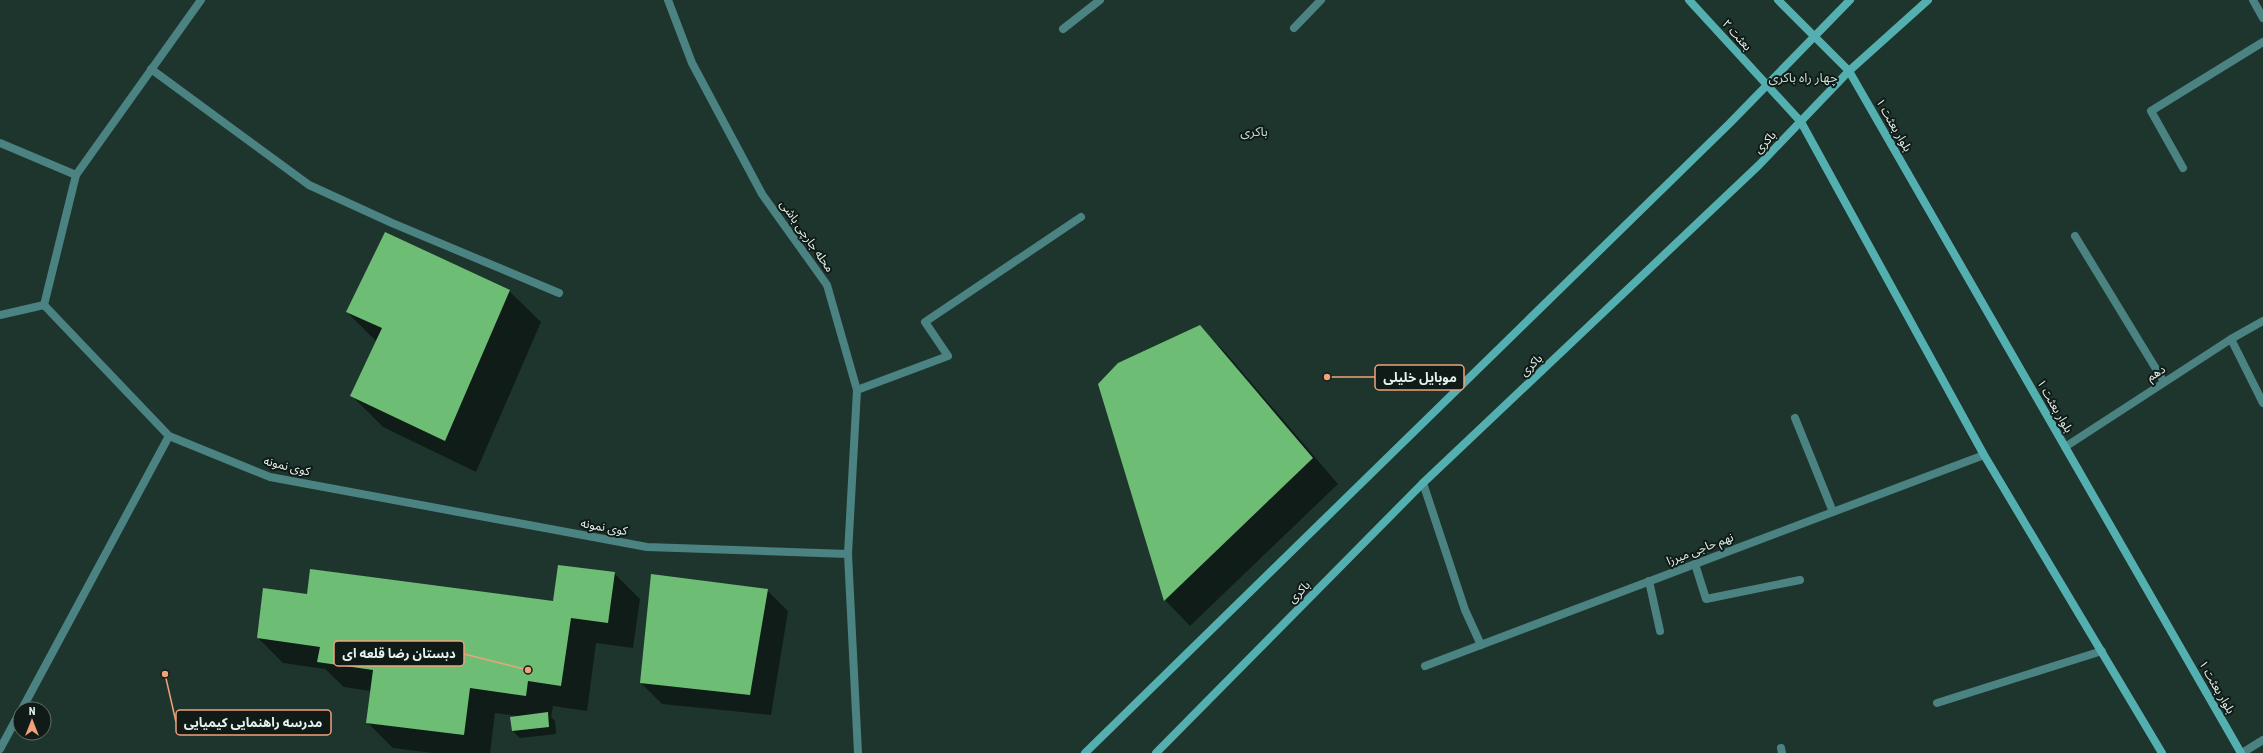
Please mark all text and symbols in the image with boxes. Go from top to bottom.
street label: بعثت ۲ [1719,17,1754,53]
district label: چهار راه باکری [1768,70,1838,87]
street label: بلوار بعثت ۱ [1873,96,1915,154]
district label: باکری [1240,124,1268,140]
street label: باکری [1751,128,1779,156]
street label: محله جارچی باشی [776,197,837,275]
street label: باکری [1517,351,1545,379]
street label: دهم [2144,362,2169,386]
callout: موبایل خلیلی [1375,365,1464,390]
text: موبایل خلیلی [1383,370,1457,385]
street label: بلوار بعثت ۱ [2034,377,2076,435]
street label: کوی نمونه [262,453,313,479]
street label: کوی نمونه [579,516,630,538]
street label: نهم حاجی میرزا [1665,530,1736,570]
street label: باکری [1285,578,1313,606]
callout: دبستان رضا قلعه ای [334,641,464,666]
text: دبستان رضا قلعه ای [342,646,456,661]
street label: بلوار بعثت ۱ [2196,658,2238,716]
north arrow [12,701,52,741]
text: N [29,705,36,718]
callout: مدرسه راهنمایی کیمیایی [176,710,331,735]
text: مدرسه راهنمایی کیمیایی [184,715,322,730]

